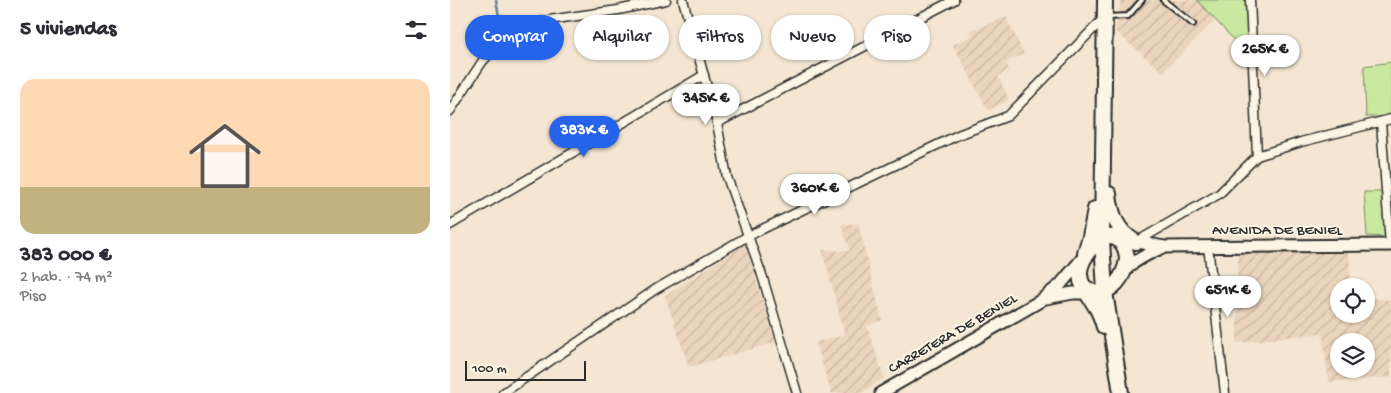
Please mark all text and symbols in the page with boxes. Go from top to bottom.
chip: Comprar [465,15,564,60]
chip: Alquilar [574,15,669,60]
chip: Filtros [679,15,761,60]
chip: Nuevo [771,15,854,60]
chip: Piso [864,15,930,60]
icon: filters [402,16,430,44]
text: 5 viviendas [20,18,116,43]
pin: 265K € [1224,34,1306,77]
text: 265K € [1242,41,1288,60]
pin: 345K € [665,84,747,126]
text: 345K € [683,90,729,109]
icon: home [180,111,270,201]
pin: 383K € [543,116,625,158]
text: 383K € [560,122,608,141]
pin: 360K € [774,174,856,216]
text: 360K € [791,180,839,199]
street label: AVENIDA DE BENIEL [1212,222,1343,240]
text: 383 000 € [20,244,112,269]
text: 2 hab. · 74 m² [20,269,113,288]
pin: 651K € [1187,276,1269,318]
map controls [1330,278,1375,378]
button: locate [1330,278,1375,323]
text: 651K € [1205,282,1251,301]
text: Piso [20,288,47,307]
street label: CARRETERA DE BENIEL [886,290,1021,378]
button: layers [1330,333,1375,378]
scale bar [465,358,586,381]
text: 100 m [472,361,507,378]

